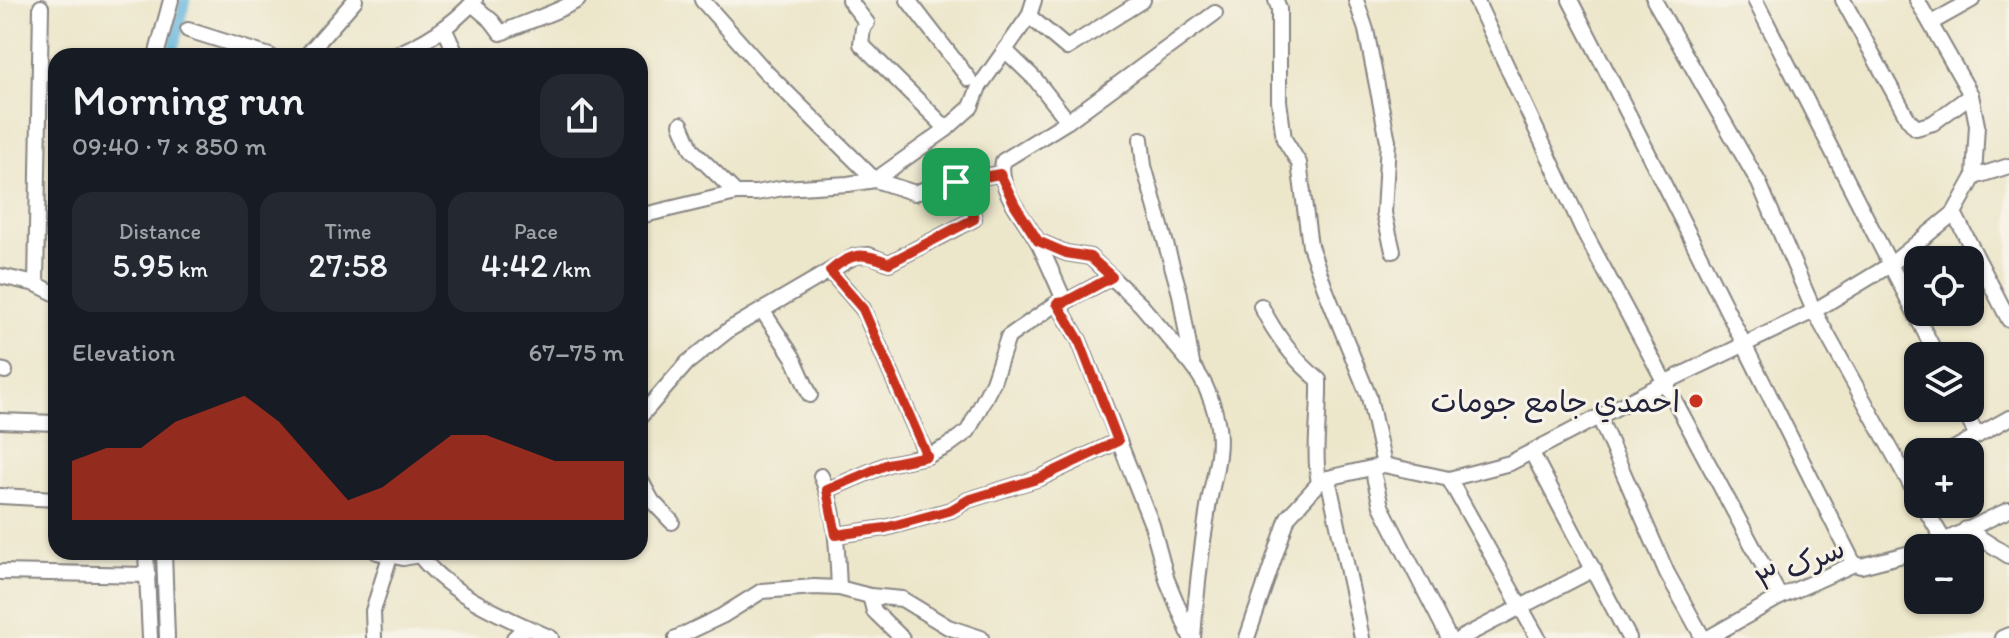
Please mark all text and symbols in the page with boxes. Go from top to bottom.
text: Morning run [72,73,305,126]
button: share [540,74,624,158]
text: 09:40 · 7 × 850 m [72,130,267,162]
pin [922,148,990,216]
icon: arrive [934,160,978,204]
text: Distance [119,218,201,245]
text: Time [325,218,371,245]
text: Pace [514,218,558,245]
text: 5.95 [112,245,174,286]
text: 27:58 [308,245,388,286]
text: 4:42 [481,245,548,286]
map controls [1904,246,1984,614]
button: locate [1904,246,1984,326]
text: km [174,256,208,283]
text: /km [548,256,591,283]
text: Elevation [72,336,175,368]
text: 67–75 m [529,336,624,368]
button: layers [1904,342,1984,422]
place label: احمدي جامع جومات [1431,383,1680,424]
marker: احمدي جامع جومات [1687,392,1705,410]
button: + [1904,438,1984,518]
street label: سرک ۳ [1750,529,1850,599]
button: − [1904,534,1984,614]

